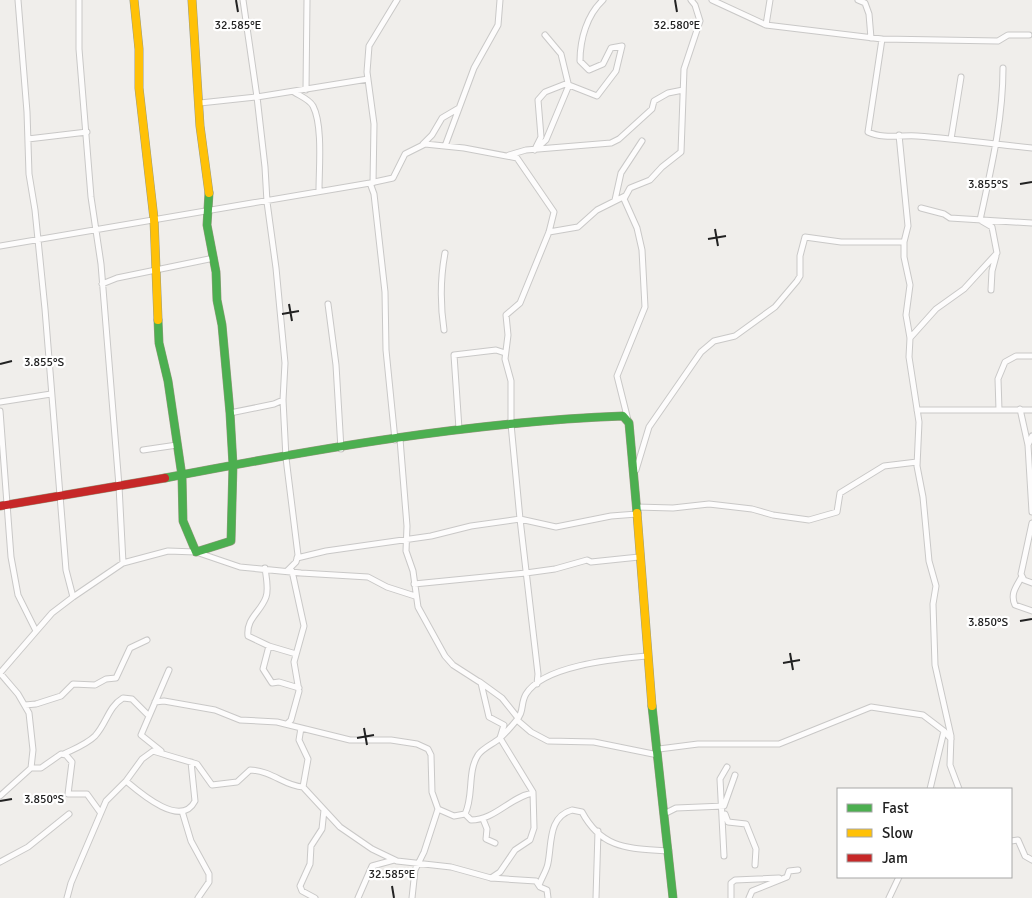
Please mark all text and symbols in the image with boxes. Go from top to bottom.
text: 32.585°E [215,18,262,33]
text: 32.580°E [654,18,701,33]
text: 3.855°S [968,177,1008,192]
text: 3.855°S [24,355,64,370]
text: 3.850°S [968,615,1008,630]
legend [837,788,1012,878]
text: 3.850°S [24,792,64,807]
text: Fast [882,799,909,817]
text: Slow [882,824,913,842]
text: Jam [882,849,908,867]
text: 32.585°E [369,867,416,882]

